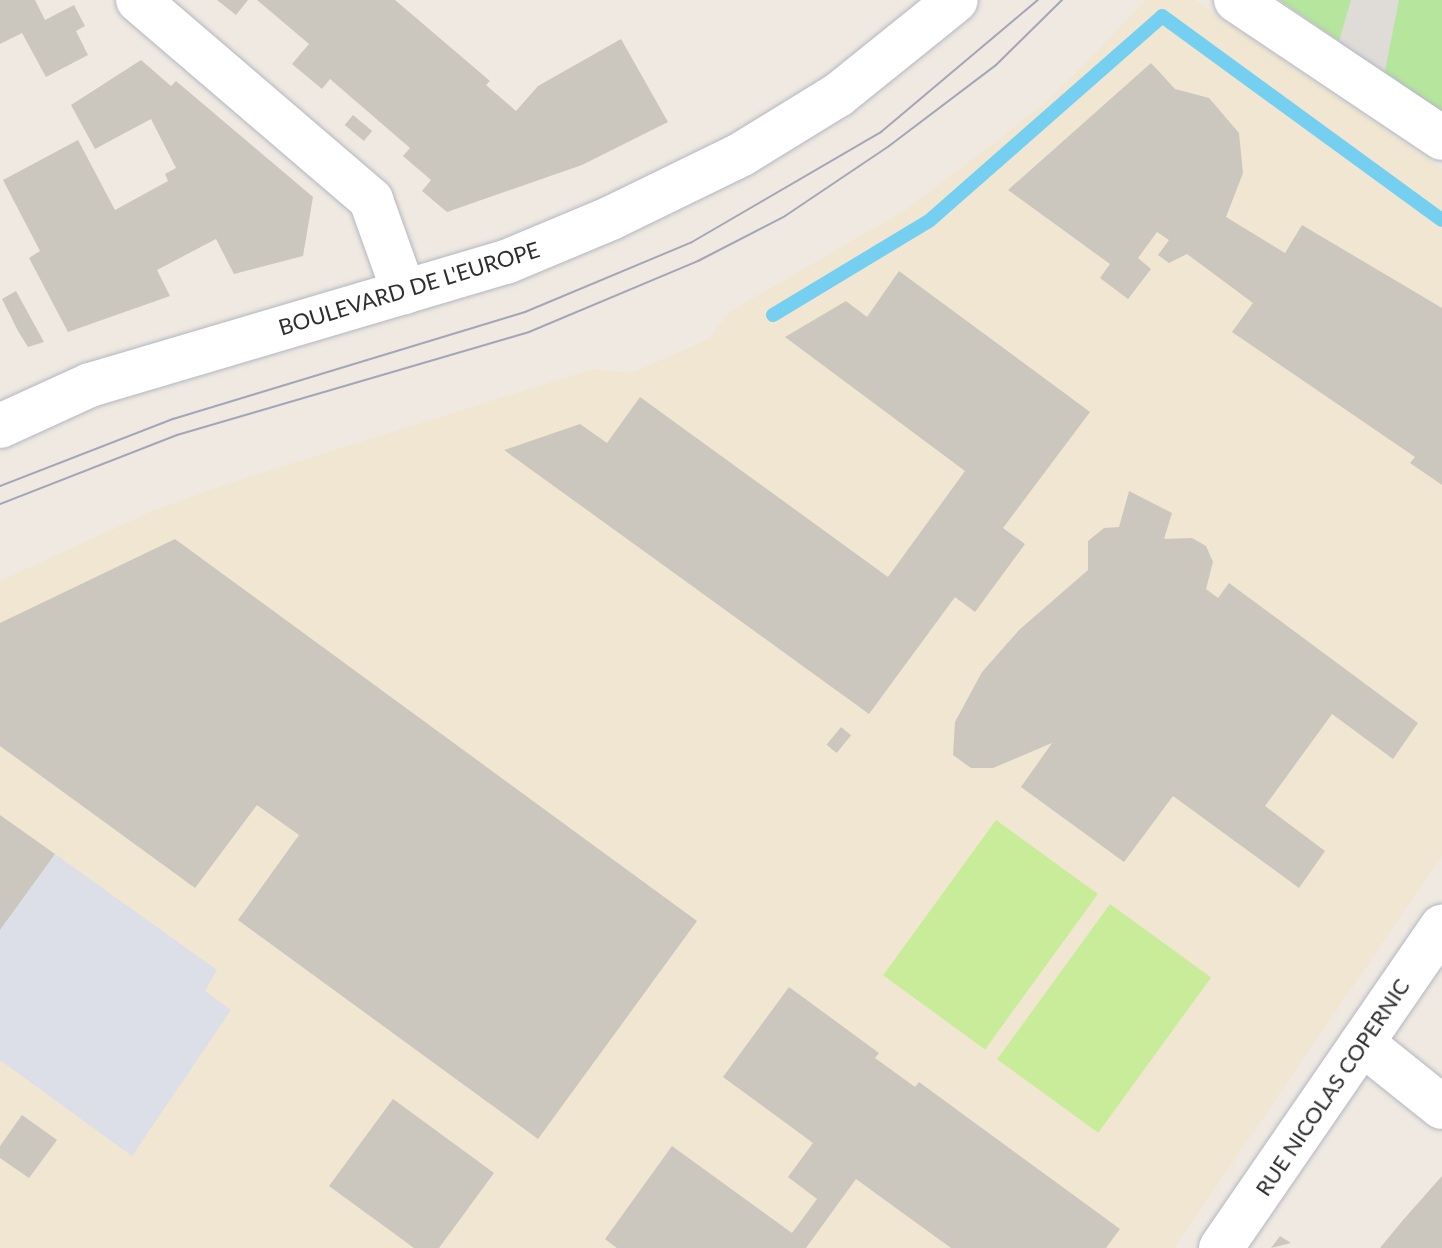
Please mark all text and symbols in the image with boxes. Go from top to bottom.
street label: BOULEVARD DE L'EUROPE [275,236,543,340]
street label: RUE NICOLAS COPERNIC [1249,973,1415,1201]

